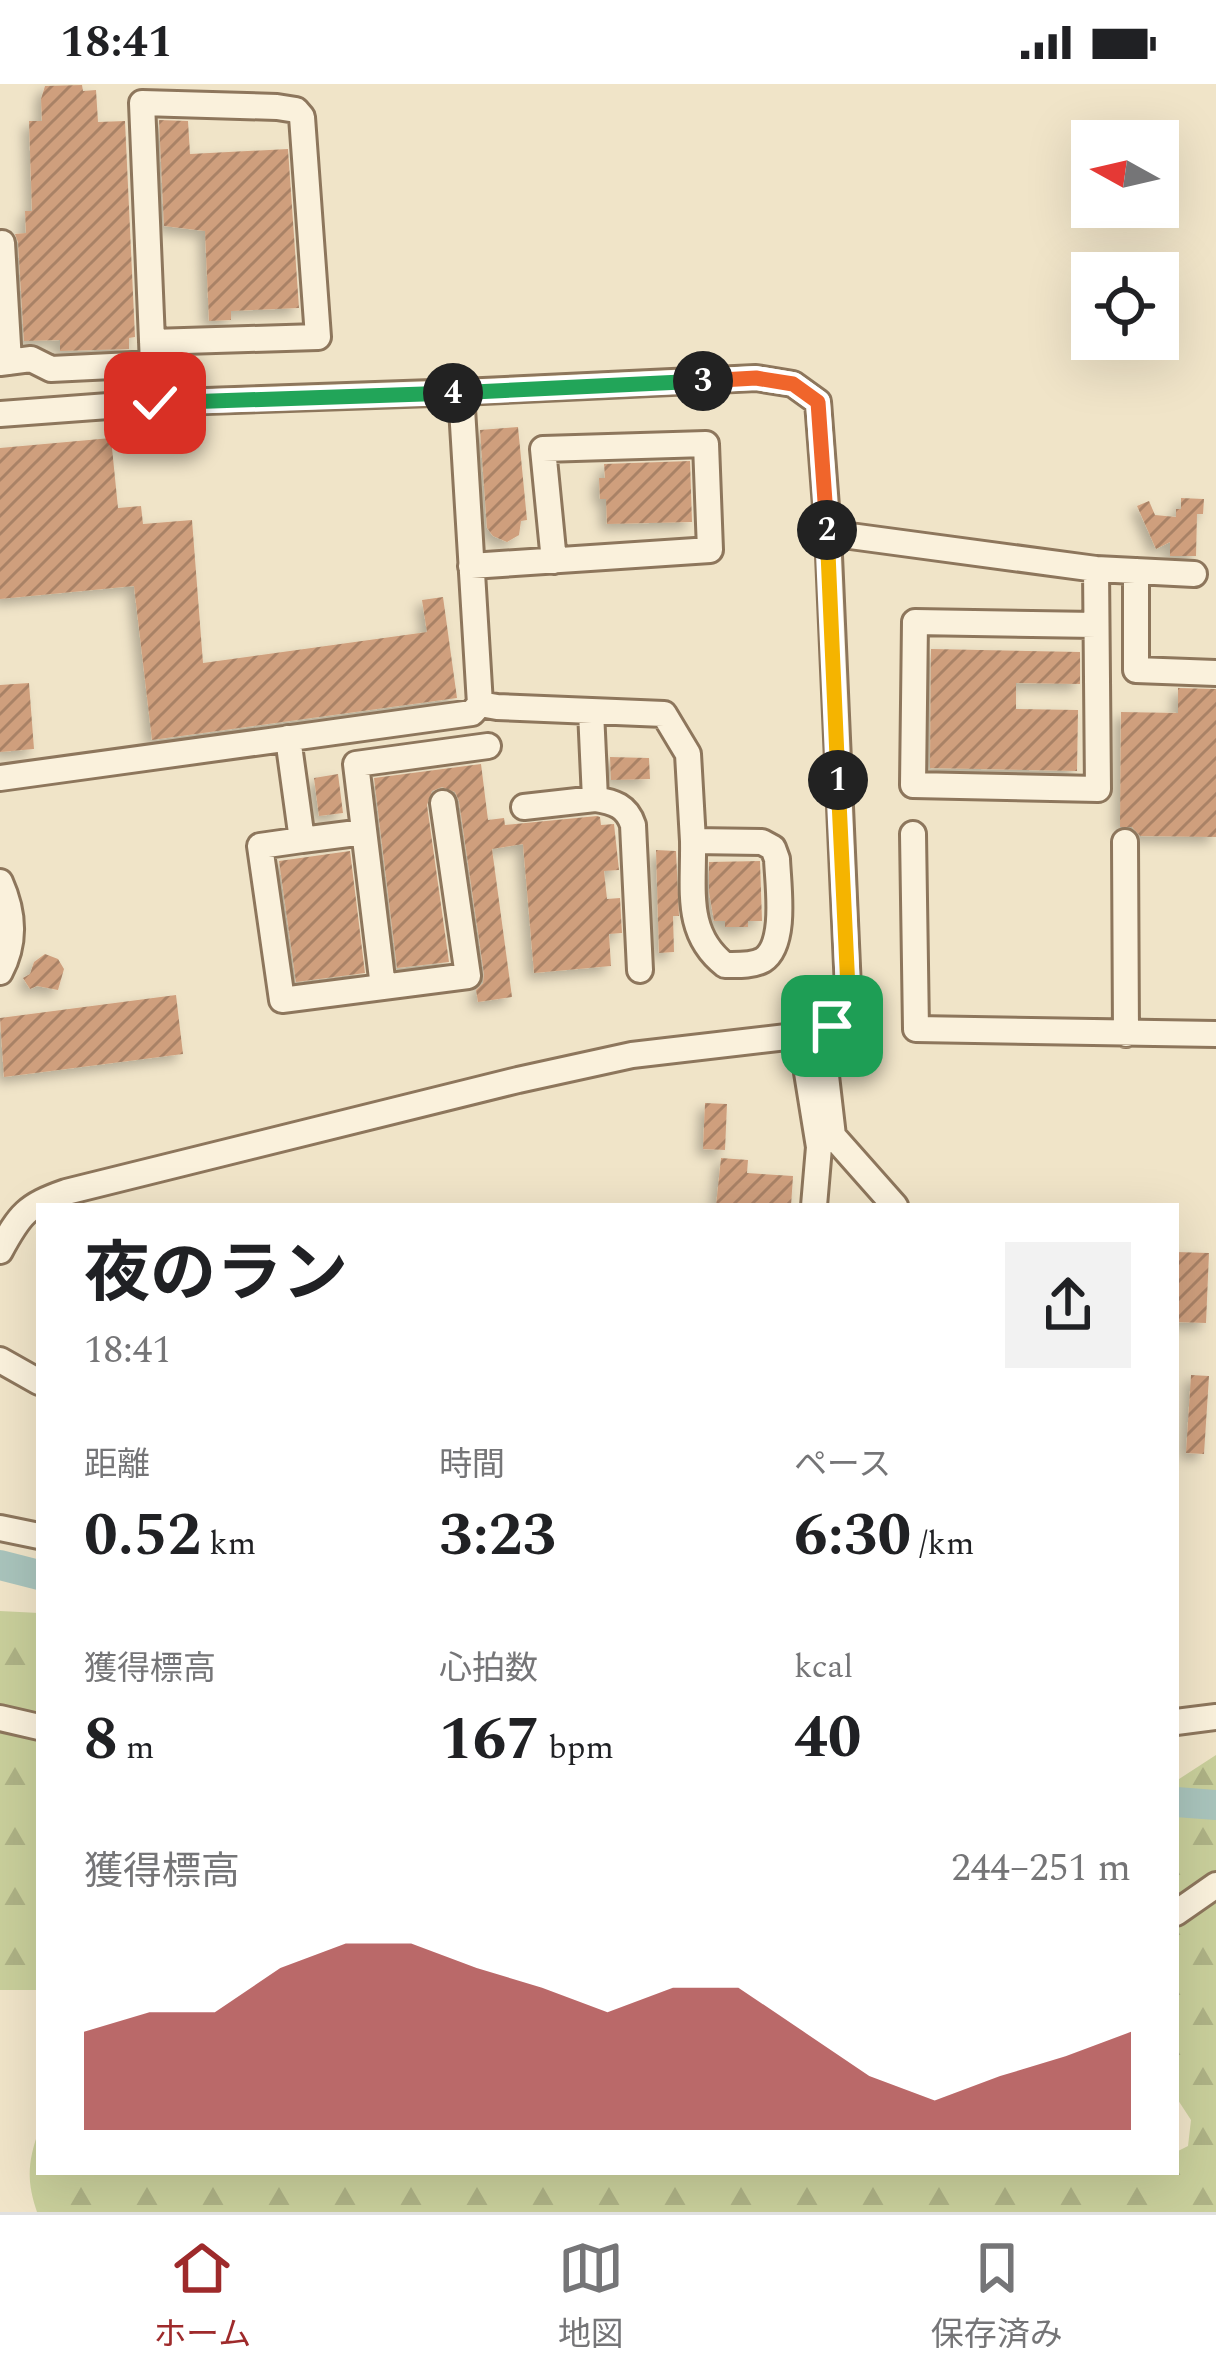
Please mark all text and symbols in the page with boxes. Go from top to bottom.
text: 18:41 [60,8,173,77]
north arrow [1071,120,1179,228]
map controls [1071,120,1179,360]
button: locate [1071,252,1179,360]
pin: 3 [673,351,733,411]
pin [104,352,206,454]
text: 3 [694,356,712,406]
pin: 4 [423,363,483,423]
text: 4 [444,368,462,418]
icon: check [122,370,188,436]
pin: 2 [797,500,857,560]
text: 2 [818,505,836,555]
pin: 1 [808,750,868,810]
text: 1 [829,755,847,805]
pin [781,975,883,1077]
icon: arrive [799,993,865,1059]
text: 夜のラン [84,1225,348,1326]
button: share [1005,1242,1131,1368]
text: 18:41 [84,1321,172,1380]
text: 距離 [84,1440,150,1490]
text: 時間 [439,1440,505,1490]
text: ペース [794,1440,891,1490]
text: 0.52 [84,1490,201,1582]
text: 3:23 [439,1490,556,1582]
text: 6:30 [794,1490,911,1582]
text: km [201,1519,256,1569]
text: /km [911,1519,974,1569]
text: kcal [794,1642,853,1692]
text: 獲得標高 [84,1644,216,1694]
text: 心拍数 [439,1644,538,1694]
text: 40 [794,1692,861,1784]
text: 8 [84,1694,118,1786]
text: 167 [439,1694,540,1786]
text: m [118,1723,154,1773]
text: bpm [540,1723,614,1773]
text: 244–251 m [951,1839,1131,1898]
text: 獲得標高 [84,1843,240,1902]
tab: ホーム [153,2235,251,2360]
tab: 地図 [558,2235,624,2360]
tab: 保存済み [931,2235,1063,2360]

